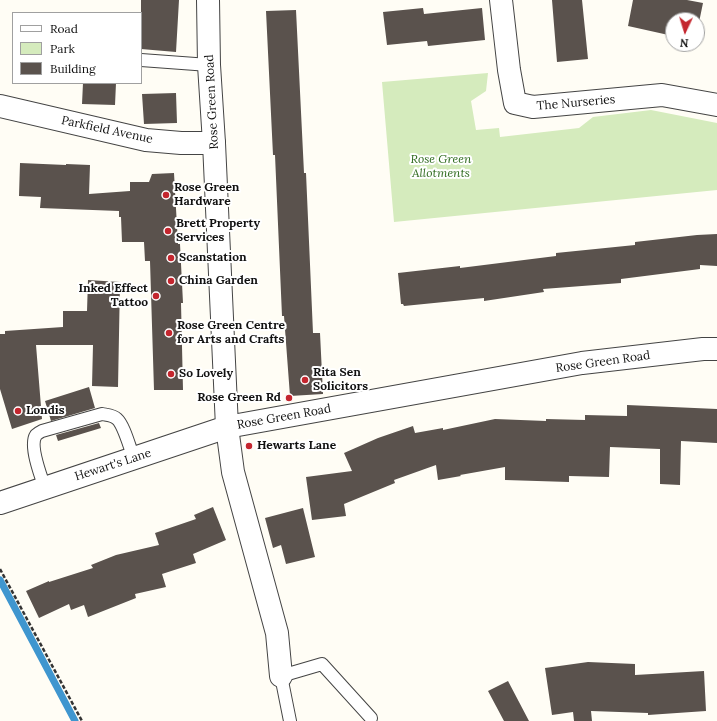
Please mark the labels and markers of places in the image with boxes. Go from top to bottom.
place label: Rose Green Hardware [174,181,239,209]
marker: Rose Green Hardware [161,190,171,200]
place label: Brett Property Services [176,217,260,245]
marker: Brett Property Services [163,226,173,236]
place label: Scanstation [179,251,247,265]
marker: Scanstation [166,253,176,263]
place label: China Garden [179,274,258,288]
marker: China Garden [166,276,176,286]
place label: Inked Effect Tattoo [78,282,148,310]
marker: Inked Effect Tattoo [151,291,161,301]
place label: Rose Green Centre for Arts and Crafts [177,319,285,347]
marker: Rose Green Centre for Arts and Crafts [164,328,174,338]
place label: Rita Sen Solicitors [313,366,368,394]
place label: So Lovely [179,367,233,381]
marker: So Lovely [166,369,176,379]
marker: Rita Sen Solicitors [300,375,310,385]
place label: Rose Green Rd [197,391,281,405]
marker: Rose Green Rd [284,393,294,403]
place label: Londis [26,404,65,418]
marker: Londis [13,406,23,416]
place label: Hewarts Lane [257,439,336,453]
marker: Hewarts Lane [244,441,254,451]

